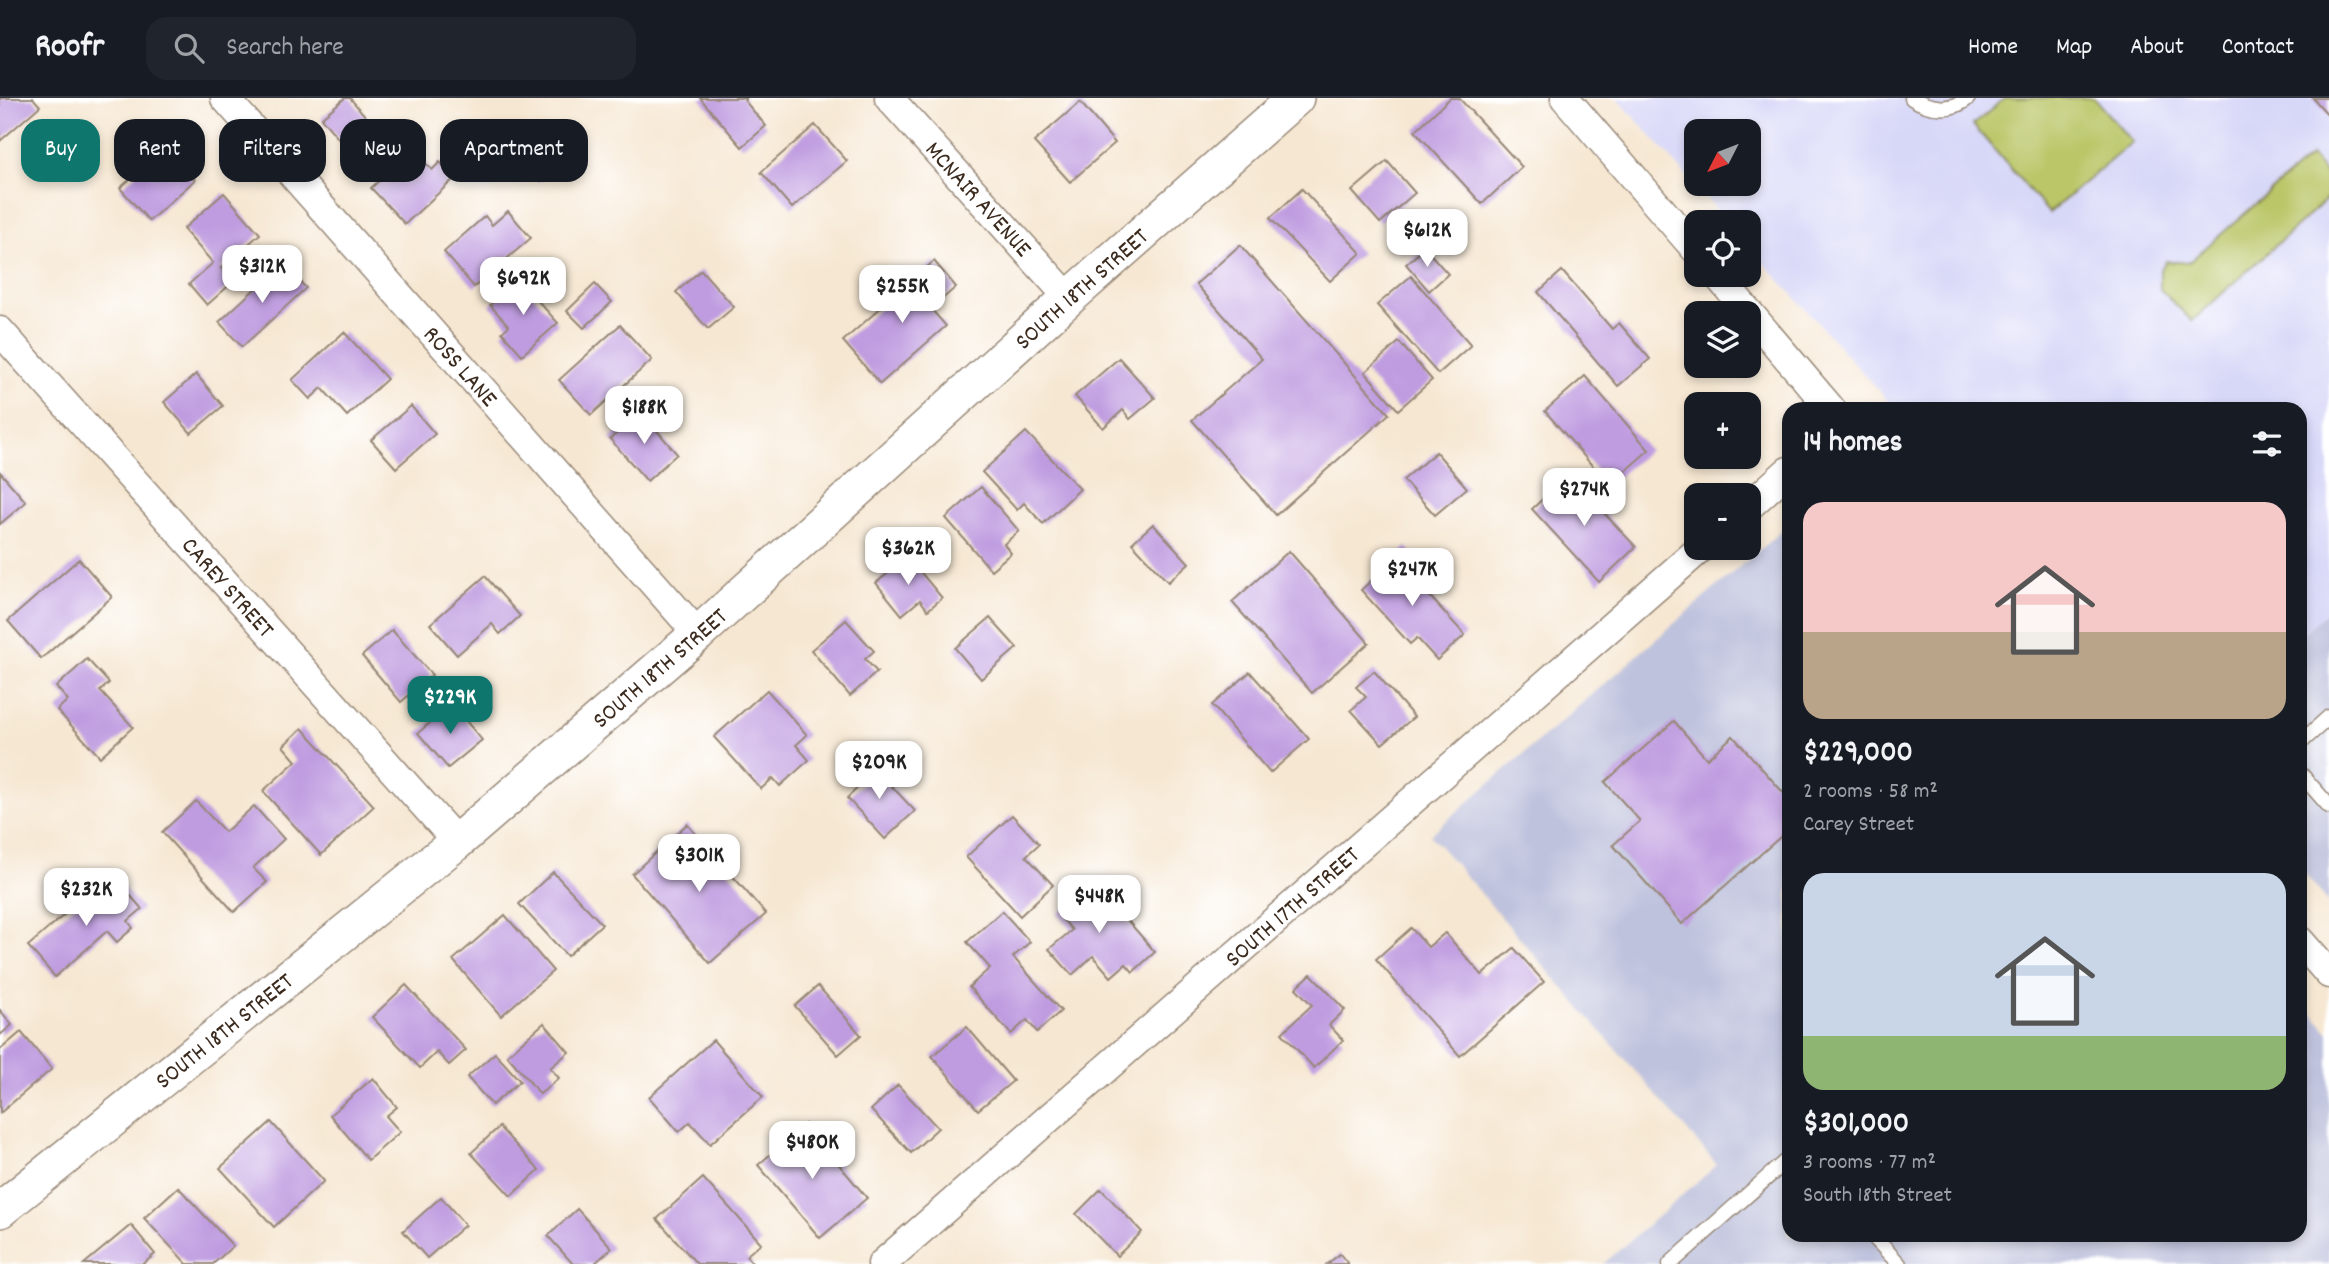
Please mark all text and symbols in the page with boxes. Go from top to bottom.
search box [146,17,636,80]
text: Roofr [35,25,104,72]
icon: search [170,29,208,67]
text: Search here [226,30,344,67]
text: Home [1968,31,2018,65]
text: Map [2056,31,2092,65]
text: About [2130,31,2184,65]
text: Contact [2222,31,2294,65]
chip: Buy [21,119,100,182]
chip: Rent [114,119,205,182]
chip: Filters [219,119,326,182]
chip: New [340,119,426,182]
chip: Apartment [440,119,588,182]
north arrow [1684,119,1760,196]
map controls [1684,119,1761,560]
street label: MCNAIR AVENUE [916,135,1038,266]
pin: $612K [1378,209,1476,269]
button: locate [1684,210,1761,287]
text: $612K [1403,215,1451,248]
street label: SOUTH 18TH STREET [1008,221,1157,359]
pin: $312K [213,246,311,305]
text: $312K [238,251,286,284]
pin: $692K [474,258,572,317]
text: $692K [496,263,550,296]
pin: $255K [853,266,951,325]
text: $255K [875,271,929,304]
button: layers [1684,301,1761,378]
street label: ROSS LANE [414,320,504,416]
pin: $188K [595,386,693,446]
text: $188K [621,392,667,425]
button: + [1684,392,1761,469]
text: 14 homes [1803,423,1902,466]
icon: filters [2248,425,2286,463]
pin: $274K [1535,468,1633,528]
text: $274K [1559,474,1609,507]
button: − [1684,483,1761,560]
pin: $362K [859,528,957,587]
street label: CAREY STREET [172,531,281,647]
text: $362K [881,533,935,566]
icon: home [1982,547,2108,673]
pin: $247K [1363,548,1461,608]
text: $247K [1387,554,1437,587]
street label: SOUTH 18TH STREET [586,601,736,738]
pin: $229K [401,676,499,736]
text: $229K [424,682,476,715]
text: $229,000 [1803,733,1913,776]
pin: $209K [830,742,928,801]
text: $209K [851,747,907,780]
text: 2 rooms · 58 m² [1803,776,1938,809]
text: Carey Street [1803,809,1914,842]
pin: $301K [650,834,748,894]
text: $301K [674,840,724,873]
street label: SOUTH 17TH STREET [1219,840,1368,976]
pin: $232K [37,868,135,928]
text: $232K [60,874,112,907]
pin: $448K [1050,876,1148,935]
text: $448K [1074,881,1124,914]
icon: home [1982,918,2108,1044]
street label: SOUTH 18TH STREET [149,966,302,1099]
text: $301,000 [1803,1104,1909,1147]
pin: $480K [763,1122,861,1181]
text: $480K [785,1127,839,1160]
text: 3 rooms · 77 m² [1803,1147,1936,1180]
text: South 18th Street [1803,1180,1952,1213]

